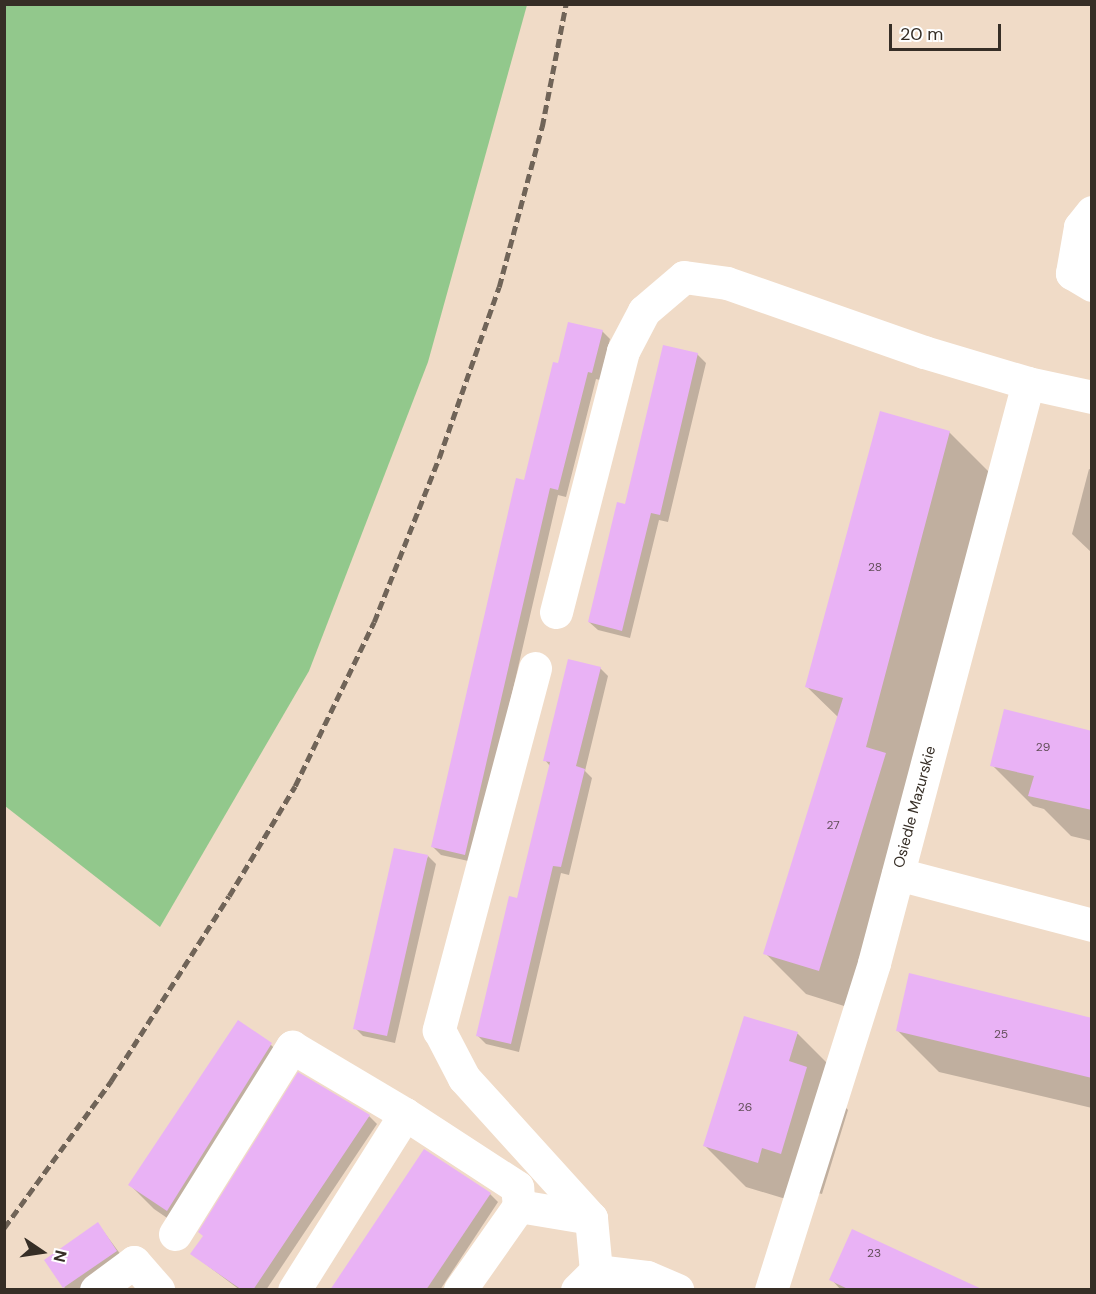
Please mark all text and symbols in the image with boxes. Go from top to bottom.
scale bar [892,12,1004,50]
text: 20 m [900,22,943,46]
house number: 28 [868,561,882,575]
house number: 29 [1036,741,1050,755]
street label: Osiedle Mazurskie [890,744,940,870]
house number: 27 [826,819,840,833]
house number: 25 [994,1028,1008,1042]
house number: 26 [738,1101,752,1115]
north arrow [12,1222,72,1282]
house number: 23 [867,1247,881,1261]
text: N [48,1248,72,1264]

